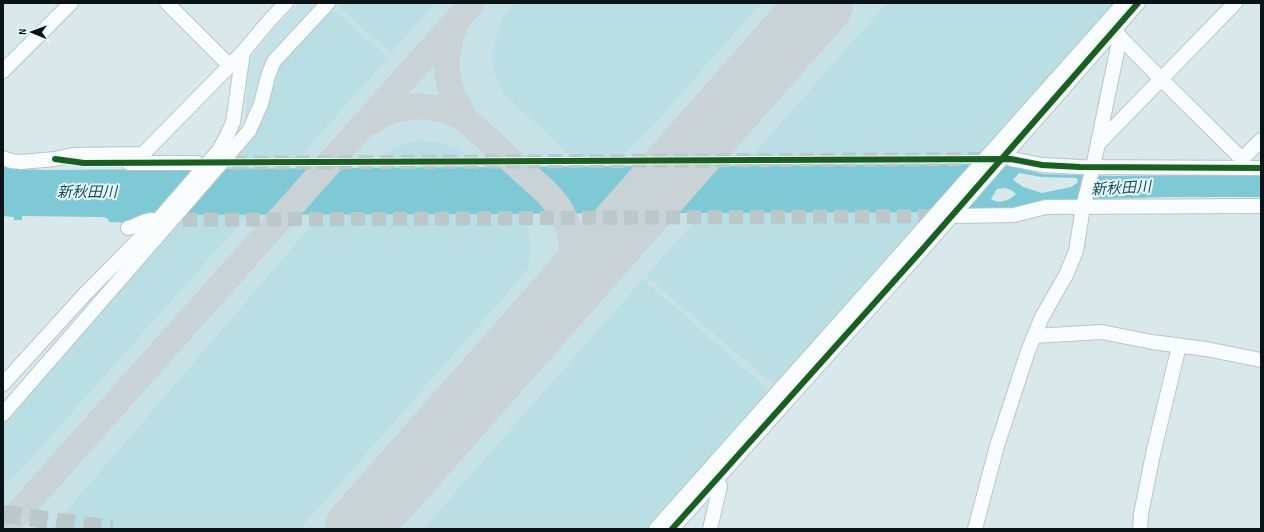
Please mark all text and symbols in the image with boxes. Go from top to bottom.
north arrow [12,12,52,52]
text: N [16,29,29,35]
water label: 新秋田川 [1091,177,1153,200]
water label: 新秋田川 [57,183,119,202]

